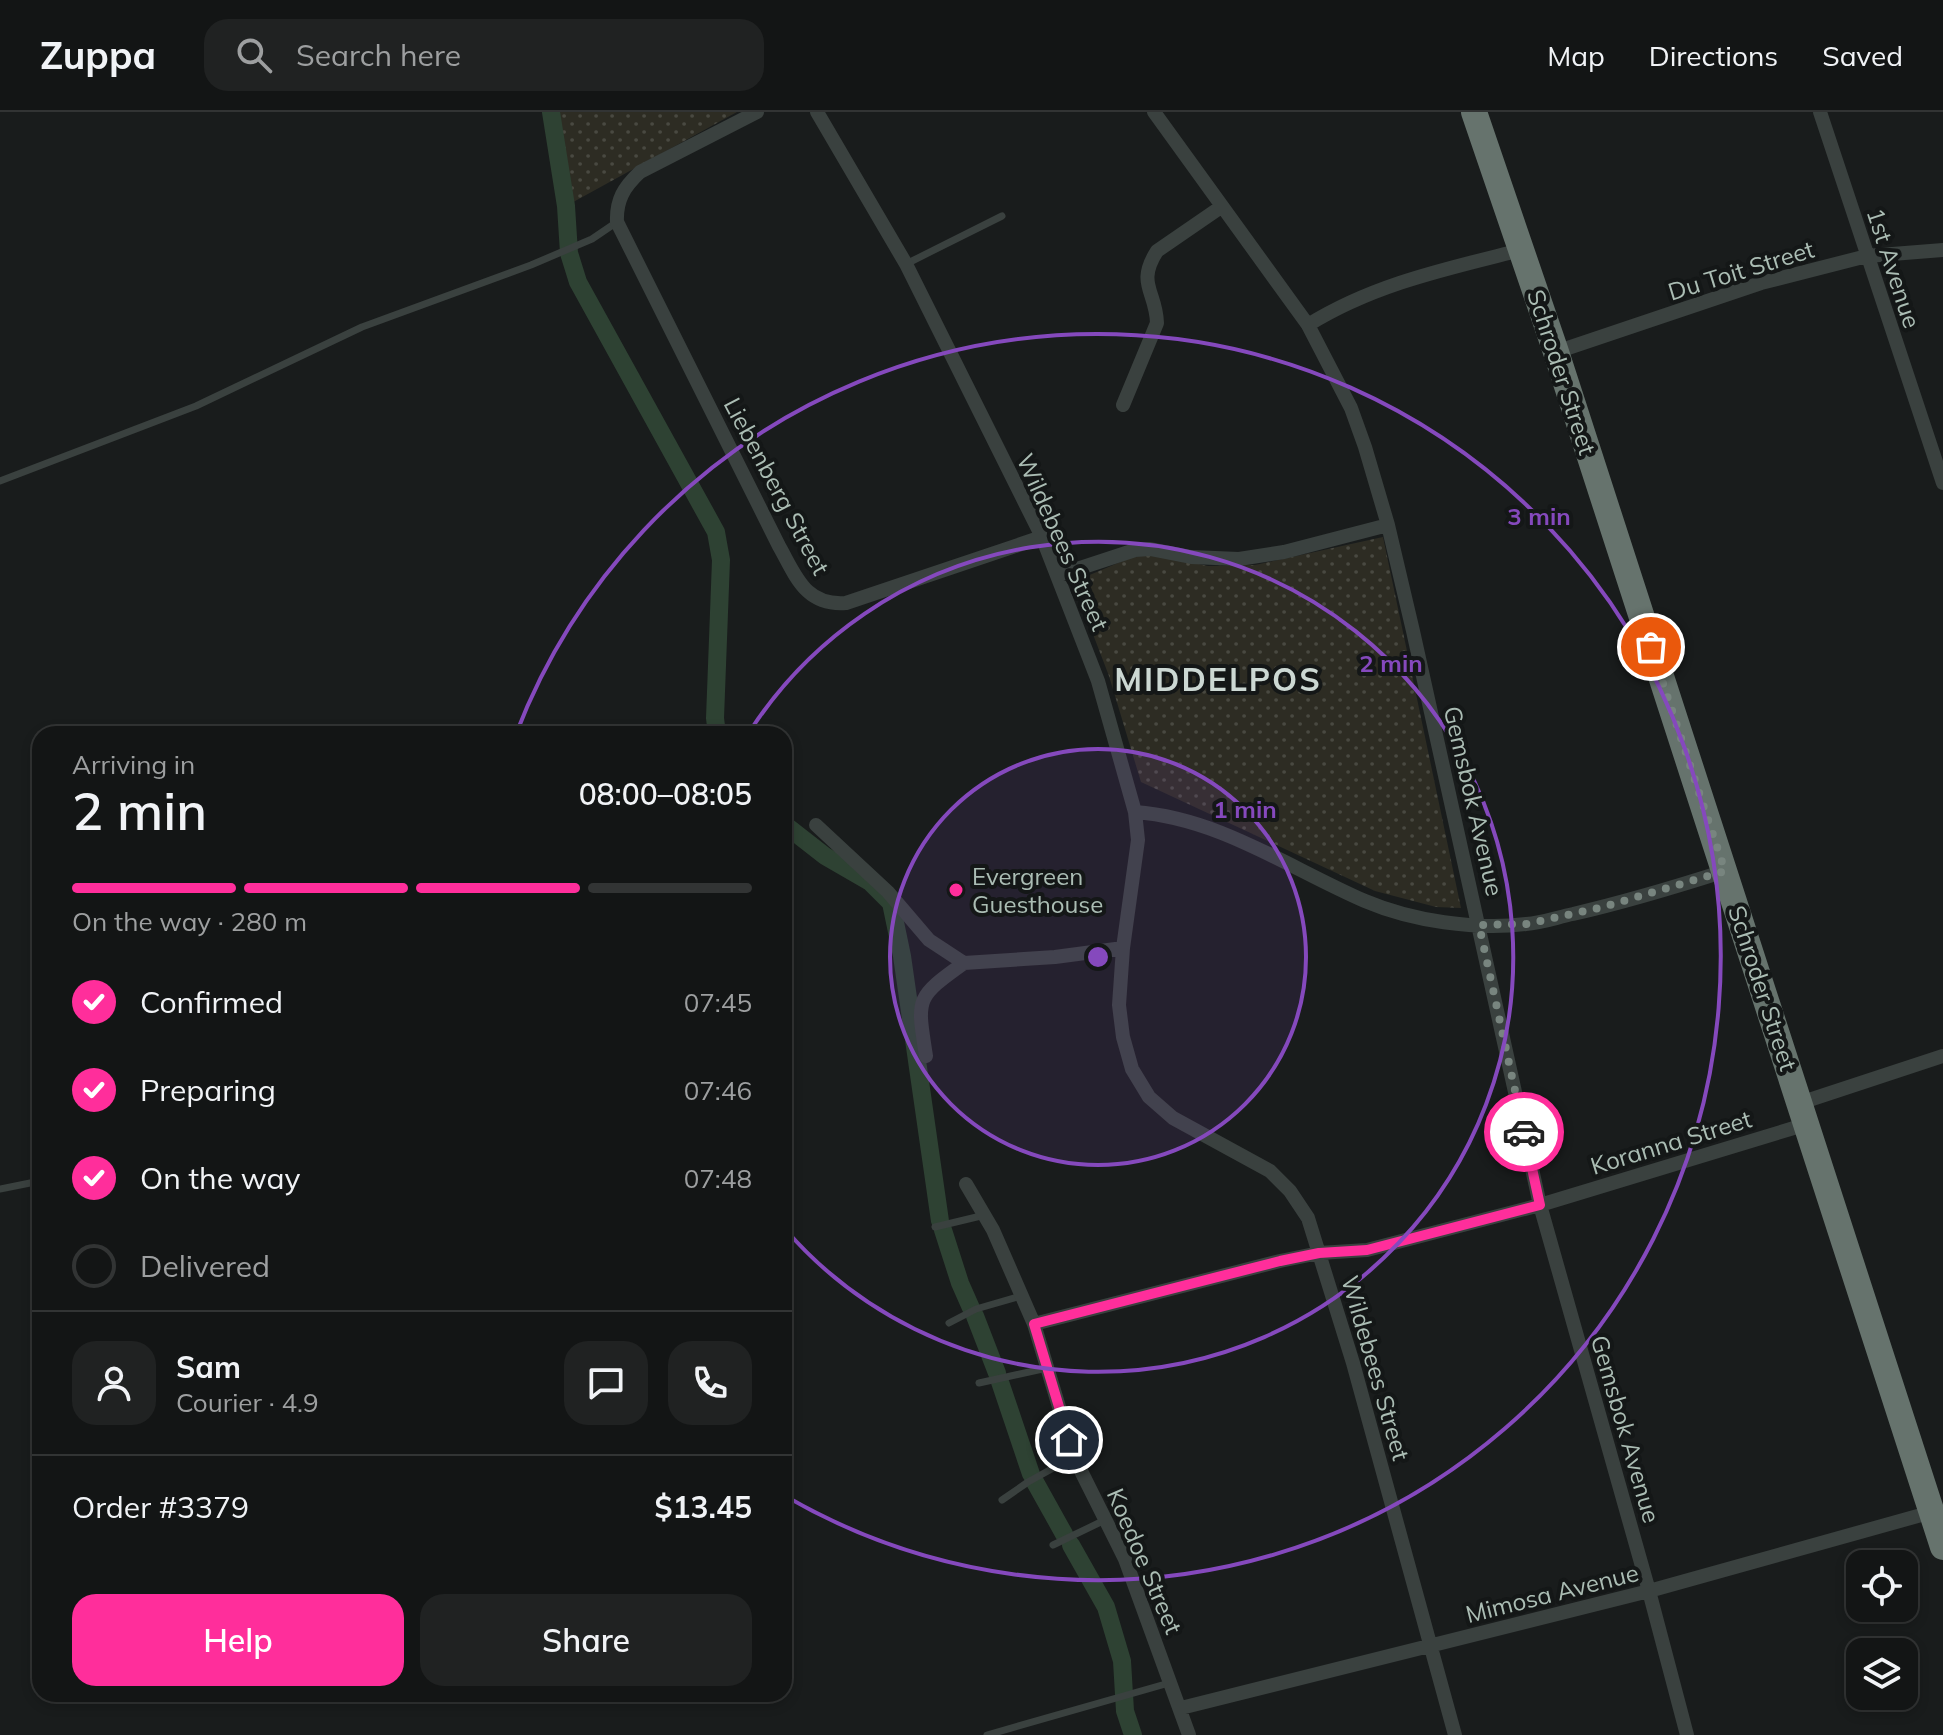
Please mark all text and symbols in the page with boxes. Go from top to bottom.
search box [204,19,764,91]
text: Zuppa [40,31,156,79]
icon: search [232,33,276,77]
text: Search here [296,36,461,74]
text: Map [1547,38,1605,73]
text: Directions [1649,38,1778,73]
text: Saved [1822,38,1903,73]
street label: 1st Avenue [1861,204,1927,332]
street label: Du Toit Street [1664,234,1818,306]
street label: Schroder Street [1521,286,1603,458]
street label: Liebenberg Street [718,392,836,580]
street label: Wildebees Street [1011,449,1115,635]
text: 3 min [1507,501,1571,531]
pin [1617,613,1685,681]
icon: bag [1629,625,1673,669]
text: 2 min [1359,648,1423,678]
district label: MIDDELPOS [1114,659,1322,699]
street label: Gemsbok Avenue [1438,703,1510,899]
text: Arriving in [72,748,195,781]
text: 08:00–08:05 [579,775,752,813]
text: 2 min [72,778,207,843]
text: 1 min [1213,794,1277,824]
place label: Evergreen Guesthouse [972,861,1103,919]
marker: Evergreen Guesthouse [947,881,965,899]
street label: Schroder Street [1722,902,1804,1074]
text: On the way · 280 m [72,905,307,938]
centre of rings [1084,943,1112,971]
icon: check [72,980,116,1024]
text: Confirmed [140,983,283,1021]
text: 07:45 [684,986,752,1019]
icon: check [72,1068,116,1112]
text: Preparing [140,1071,276,1109]
text: 07:46 [684,1074,752,1107]
courier [1484,1092,1564,1172]
street label: Koranna Street [1587,1103,1755,1181]
icon: car [1502,1110,1546,1154]
icon: check [72,1156,116,1200]
text: On the way [140,1159,300,1197]
text: 07:48 [684,1162,752,1195]
text: Delivered [140,1247,270,1285]
street label: Wildebees Street [1335,1272,1417,1464]
street label: Gemsbok Avenue [1585,1332,1667,1526]
button: person [72,1341,156,1425]
button: chat [564,1341,648,1425]
button: phone [668,1341,752,1425]
text: Sam [176,1348,241,1386]
text: Courier · 4.9 [176,1386,319,1419]
pin [1035,1406,1103,1474]
icon: home [1047,1418,1091,1462]
street label: Koedoe Street [1101,1484,1189,1638]
text: Order #3379 [72,1488,249,1526]
text: $13.45 [655,1488,752,1526]
map controls [1846,1550,1918,1710]
button: locate [1846,1550,1918,1622]
street label: Mimosa Avenue [1462,1557,1642,1629]
button: Help [72,1594,404,1686]
button: Share [420,1594,752,1686]
button: layers [1846,1638,1918,1710]

